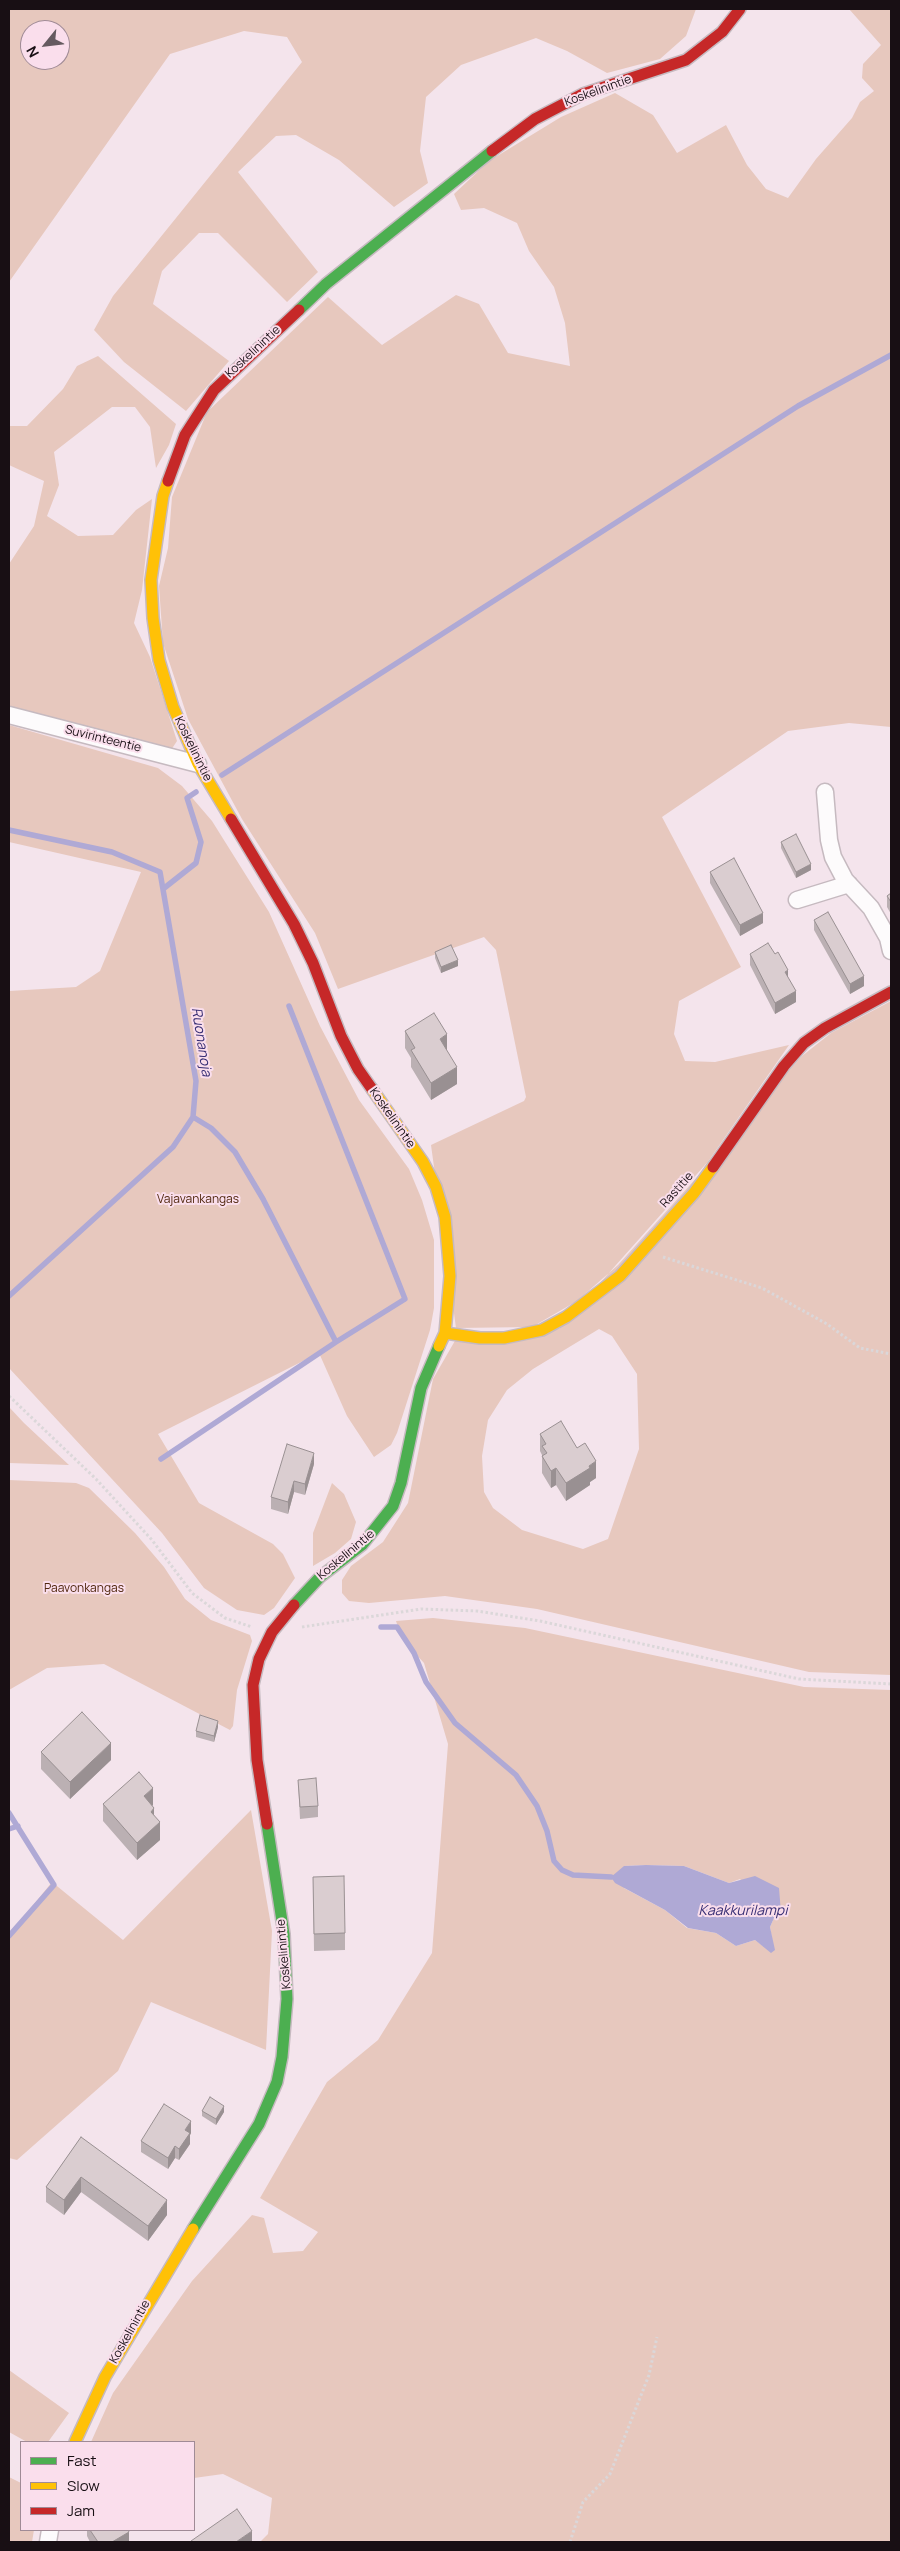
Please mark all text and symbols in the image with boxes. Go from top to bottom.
north arrow [20,20,70,70]
text: N [22,43,43,61]
street label: Koskelinintie [563,72,633,110]
street label: Koskelinintie [222,323,284,381]
street label: Koskelinintie [171,714,215,784]
street label: Suvirinteentie [63,723,143,755]
water label: Ruonanoja [187,1006,215,1078]
street label: Koskelinintie [366,1085,418,1151]
street label: Rastitie [657,1169,697,1211]
park label: Vajavankangas [157,1193,239,1207]
street label: Koskelinintie [315,1527,377,1583]
park label: Paavonkangas [44,1582,124,1596]
water label: Kaakkurilampi [699,1903,787,1919]
street label: Koskelinintie [274,1918,294,1990]
street label: Koskelinintie [107,2298,153,2366]
legend [20,2441,195,2531]
text: Fast [67,2450,96,2471]
text: Slow [67,2475,100,2496]
text: Jam [67,2500,95,2521]

